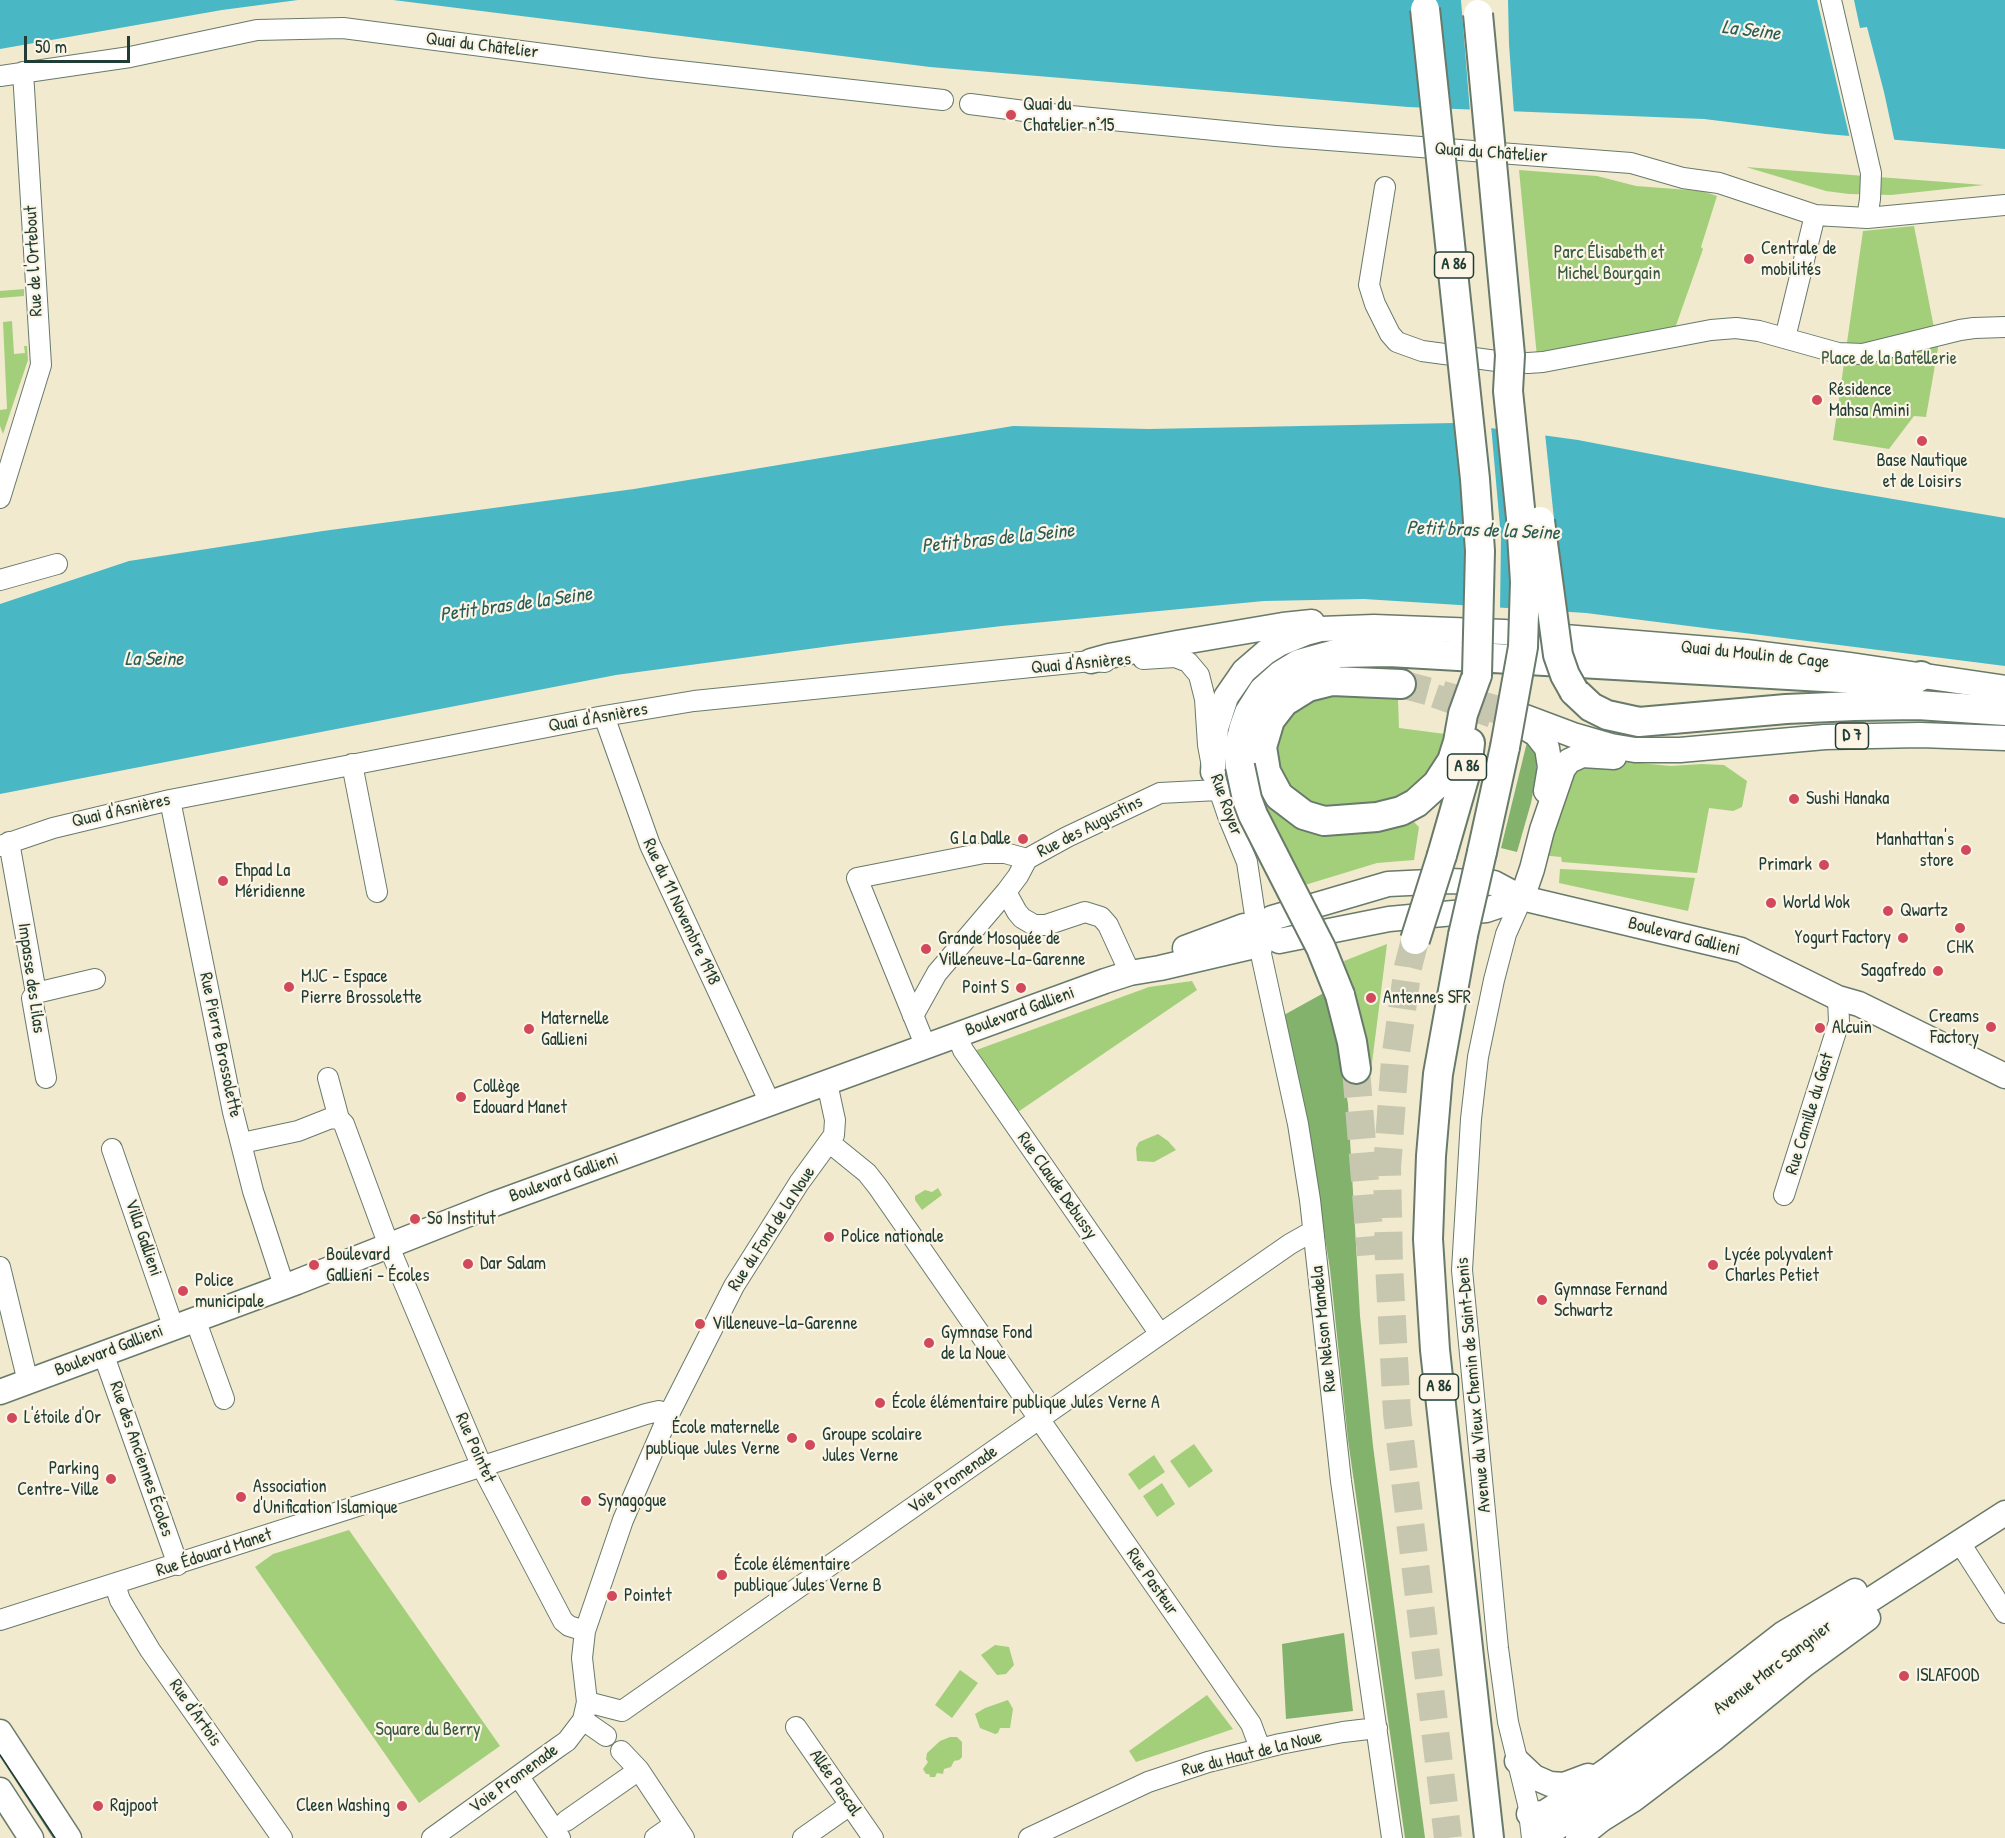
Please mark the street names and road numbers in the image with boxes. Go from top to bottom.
street label: Quai du Châtelier [424,28,540,64]
street label: Quai du Châtelier [1434,138,1548,168]
street label: Rue de l'Ortebout [20,205,48,317]
road number: A 86 [1434,252,1474,278]
street label: Quai du Moulin de Cage [1680,636,1830,674]
street label: Quai d'Asnières [1030,649,1132,679]
street label: Quai d'Asnières [547,699,649,737]
road number: D 7 [1836,723,1868,749]
road number: A 86 [1448,754,1486,780]
street label: Rue Royer [1205,771,1247,839]
street label: Quai d'Asnières [70,789,172,833]
street label: Rue des Augustins [1034,791,1146,863]
street label: Rue du 11 Novembre 1918 [638,835,724,989]
street label: Boulevard Gallieni [1626,913,1742,961]
street label: Impasse des Lilas [13,921,49,1035]
street label: Rue Pierre Brossolette [194,971,246,1119]
street label: Boulevard Gallieni [962,982,1078,1042]
street label: Rue Camille du Gast [1781,1051,1839,1177]
street label: Rue Claude Debussy [1012,1128,1102,1244]
street label: Boulevard Gallieni [506,1148,622,1208]
street label: Rue du Fond de la Noue [724,1163,820,1295]
street label: Villa Gallieni [120,1197,166,1279]
street label: Avenue du Vieux Chemin de Saint-Denis [1452,1257,1496,1513]
street label: Rue Nelson Mandela [1307,1265,1341,1393]
street label: Boulevard Gallieni [52,1320,166,1382]
road number: A 86 [1420,1374,1458,1400]
street label: Rue des Anciennes Écoles [104,1379,178,1539]
street label: Rue Pointet [450,1410,500,1486]
street label: Voie Promenade [904,1441,1002,1519]
street label: Rue Édouard Manet [153,1524,275,1582]
street label: Rue Pasteur [1121,1544,1183,1620]
street label: Avenue Marc Sangnier [1709,1616,1837,1720]
street label: Rue d'Artois [164,1675,226,1751]
street label: Rue du Haut de la Noue [1180,1726,1324,1782]
street label: Voie Promenade [465,1740,563,1818]
street label: Allée Pascal [804,1745,866,1821]

